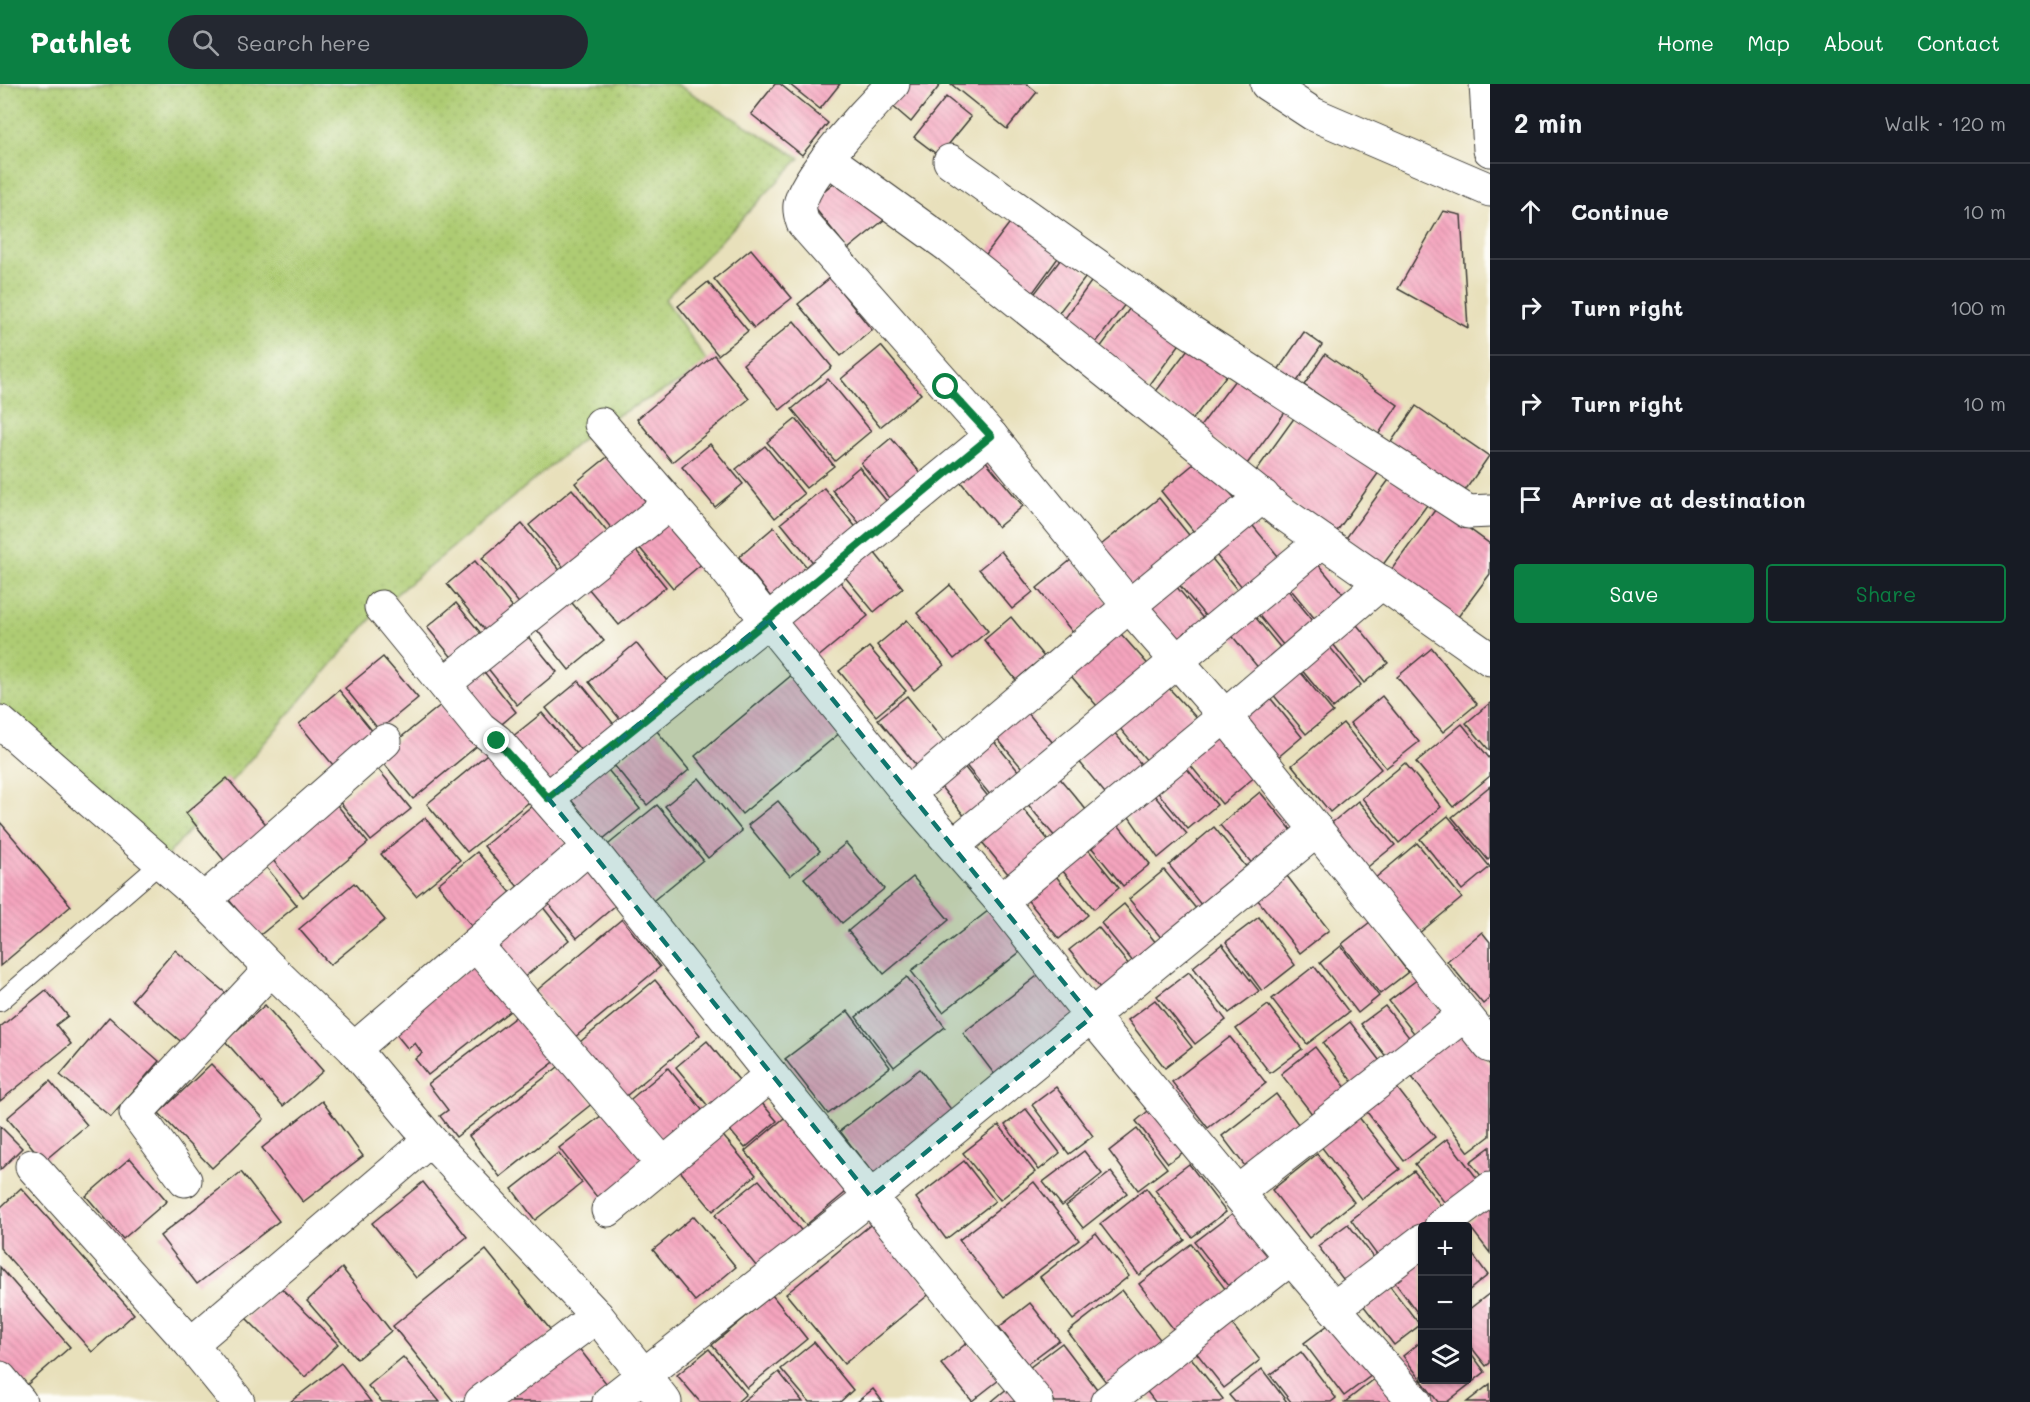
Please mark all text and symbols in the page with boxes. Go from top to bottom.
search box [168,15,588,69]
text: Pathlet [30,24,132,60]
icon: search [189,26,222,59]
text: Search here [237,28,371,57]
text: Home [1657,29,1714,56]
text: Map [1747,29,1790,56]
text: About [1823,29,1884,56]
text: Contact [1917,29,2000,56]
text: 2 min [1514,106,1582,140]
text: Walk · 120 m [1884,110,2006,136]
icon: ahead [1514,195,1547,228]
text: Continue [1571,197,1669,226]
text: 10 m [1962,198,2006,224]
icon: right [1514,291,1547,324]
text: Turn right [1571,293,1683,322]
text: 100 m [1950,294,2006,320]
route start [932,373,958,399]
icon: right [1514,387,1547,420]
text: Turn right [1571,389,1683,418]
text: 10 m [1962,390,2006,416]
icon: arrive [1514,483,1547,516]
text: Arrive at destination [1571,485,1806,514]
button: Save [1514,564,1754,623]
button: Share [1766,564,2006,623]
route end [483,727,509,753]
map controls [1418,1222,1472,1384]
button: + [1418,1222,1472,1276]
button: − [1418,1276,1472,1330]
button: layers [1418,1330,1472,1384]

